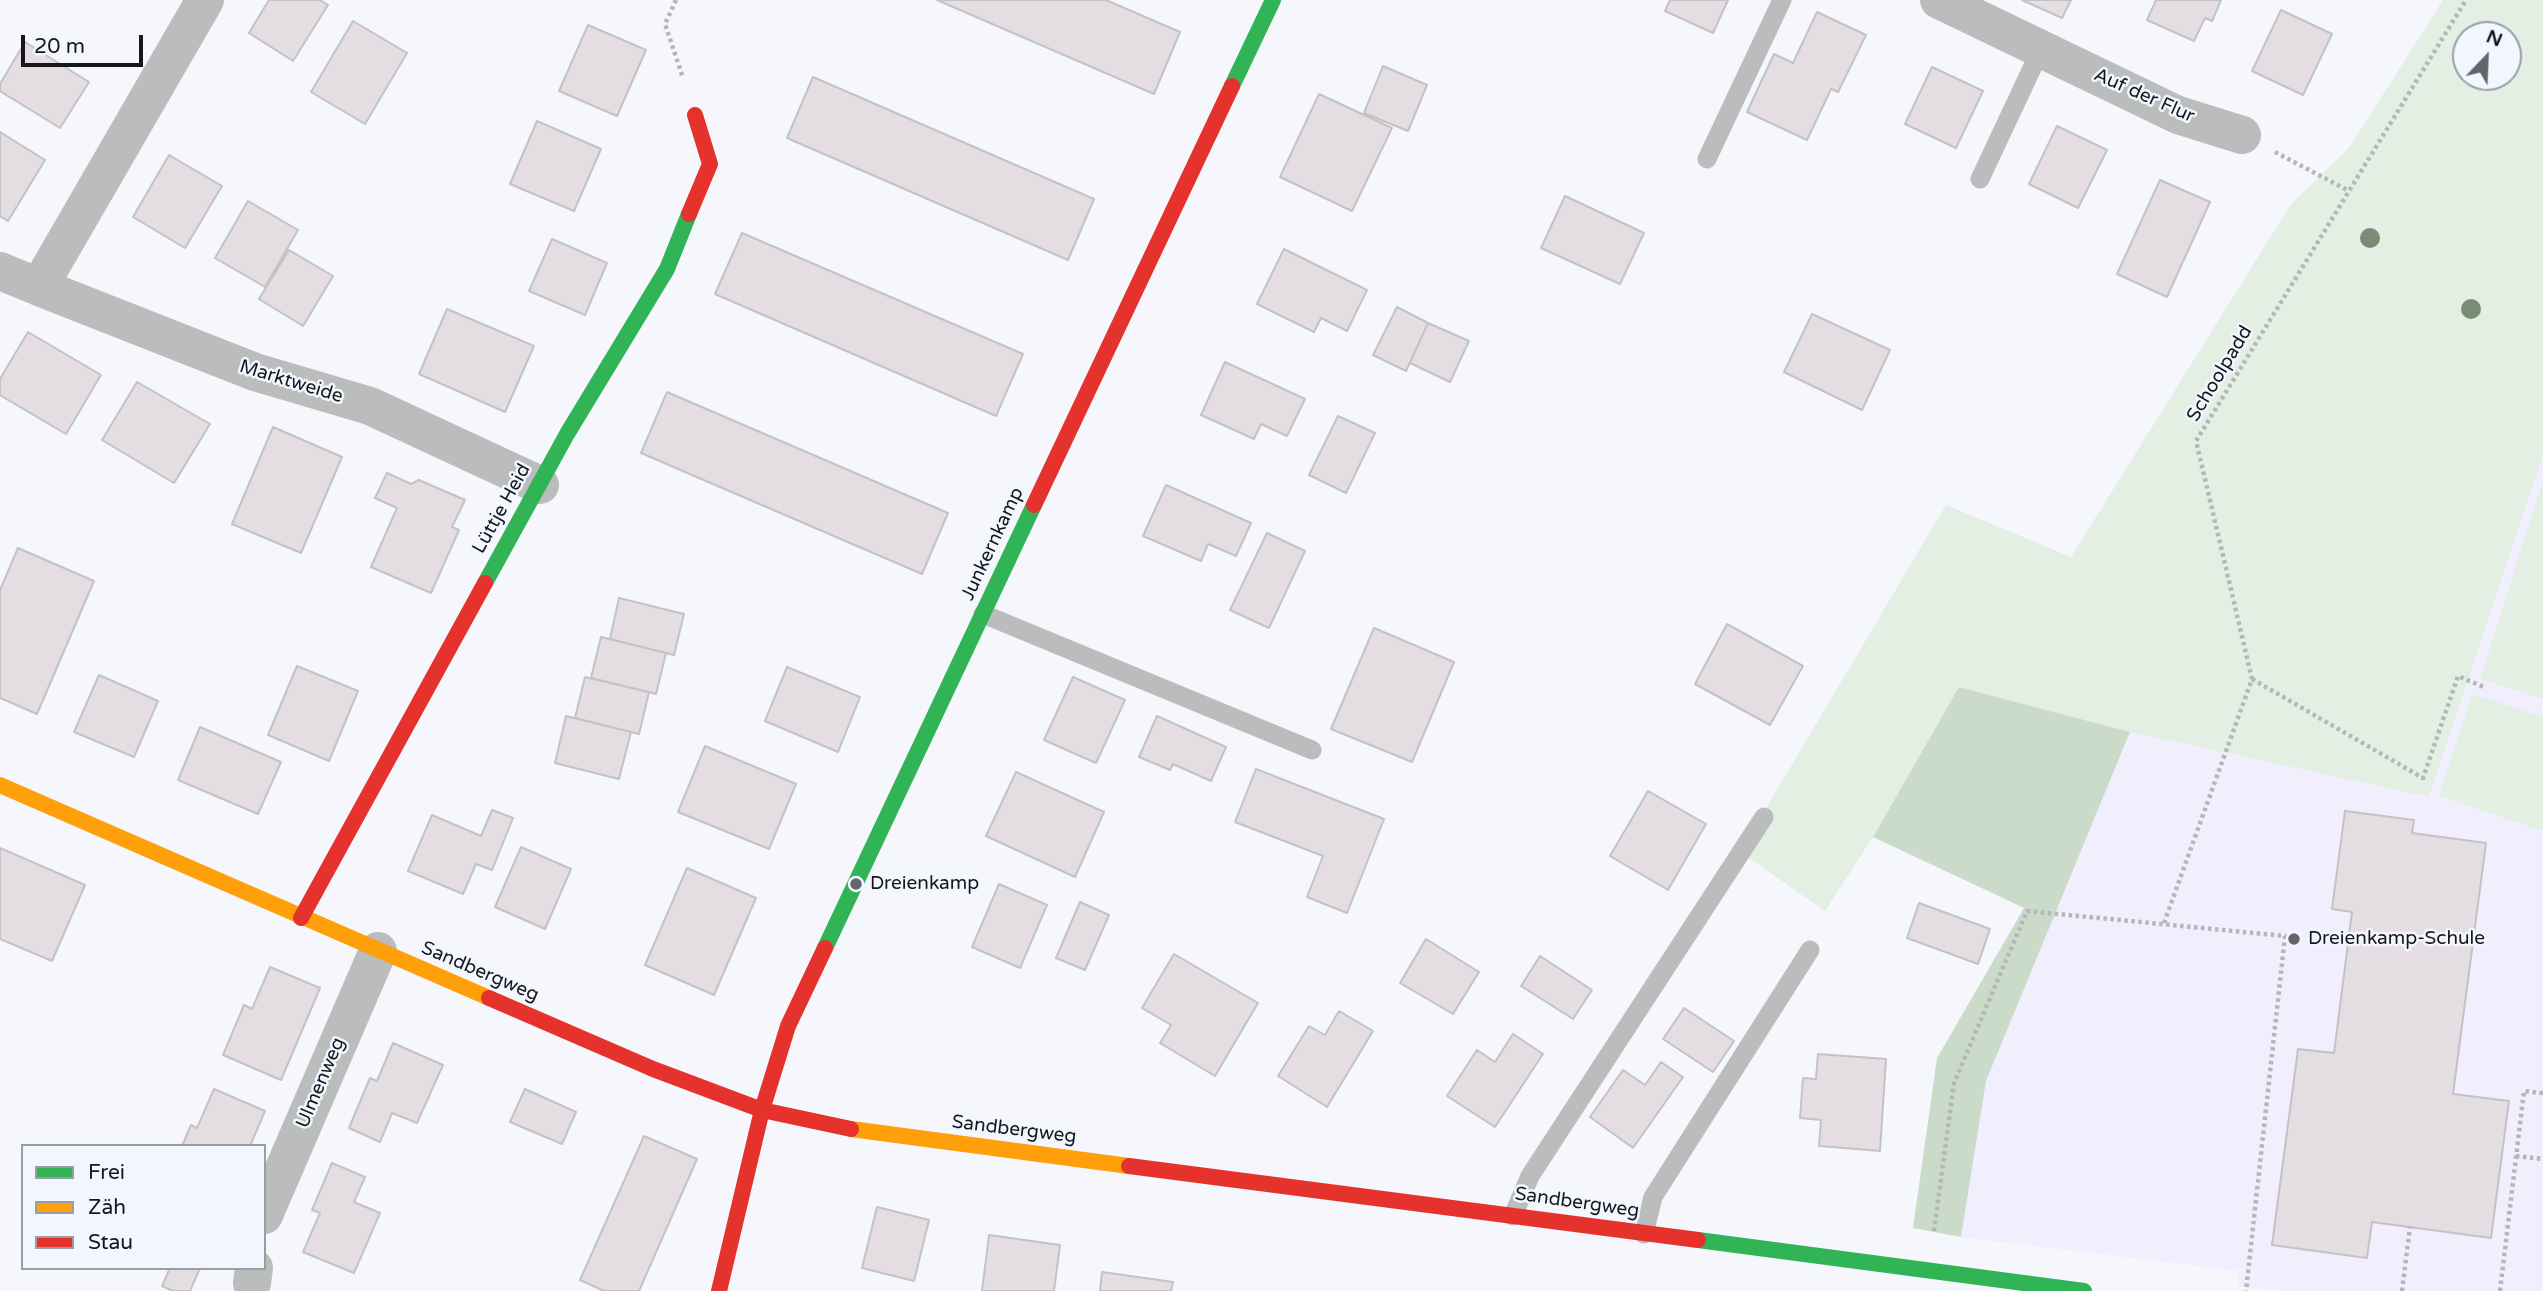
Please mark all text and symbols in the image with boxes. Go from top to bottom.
scale bar [24,21,147,65]
north arrow [2452,21,2522,91]
text: N [2483,25,2506,52]
text: 20 m [34,34,85,59]
street label: Auf der Flur [2090,64,2198,128]
street label: Schoolpadd [2182,322,2258,426]
street label: Marktweide [237,355,345,409]
street label: Lüttje Heid [468,460,536,558]
street label: Junkernkamp [957,484,1029,604]
place label: Dreienkamp [870,873,979,895]
marker: Dreienkamp [848,876,864,892]
place label: Dreienkamp-Schule [2308,928,2485,950]
marker: Dreienkamp-Schule [2286,931,2302,947]
street label: Sandbergweg [418,937,542,1007]
street label: Ulmenweg [292,1034,350,1132]
street label: Sandbergweg [950,1111,1078,1149]
legend [21,1144,266,1270]
text: Frei [88,1160,125,1185]
street label: Sandbergweg [1513,1183,1641,1223]
text: Zäh [88,1195,126,1220]
text: Stau [88,1230,133,1255]

